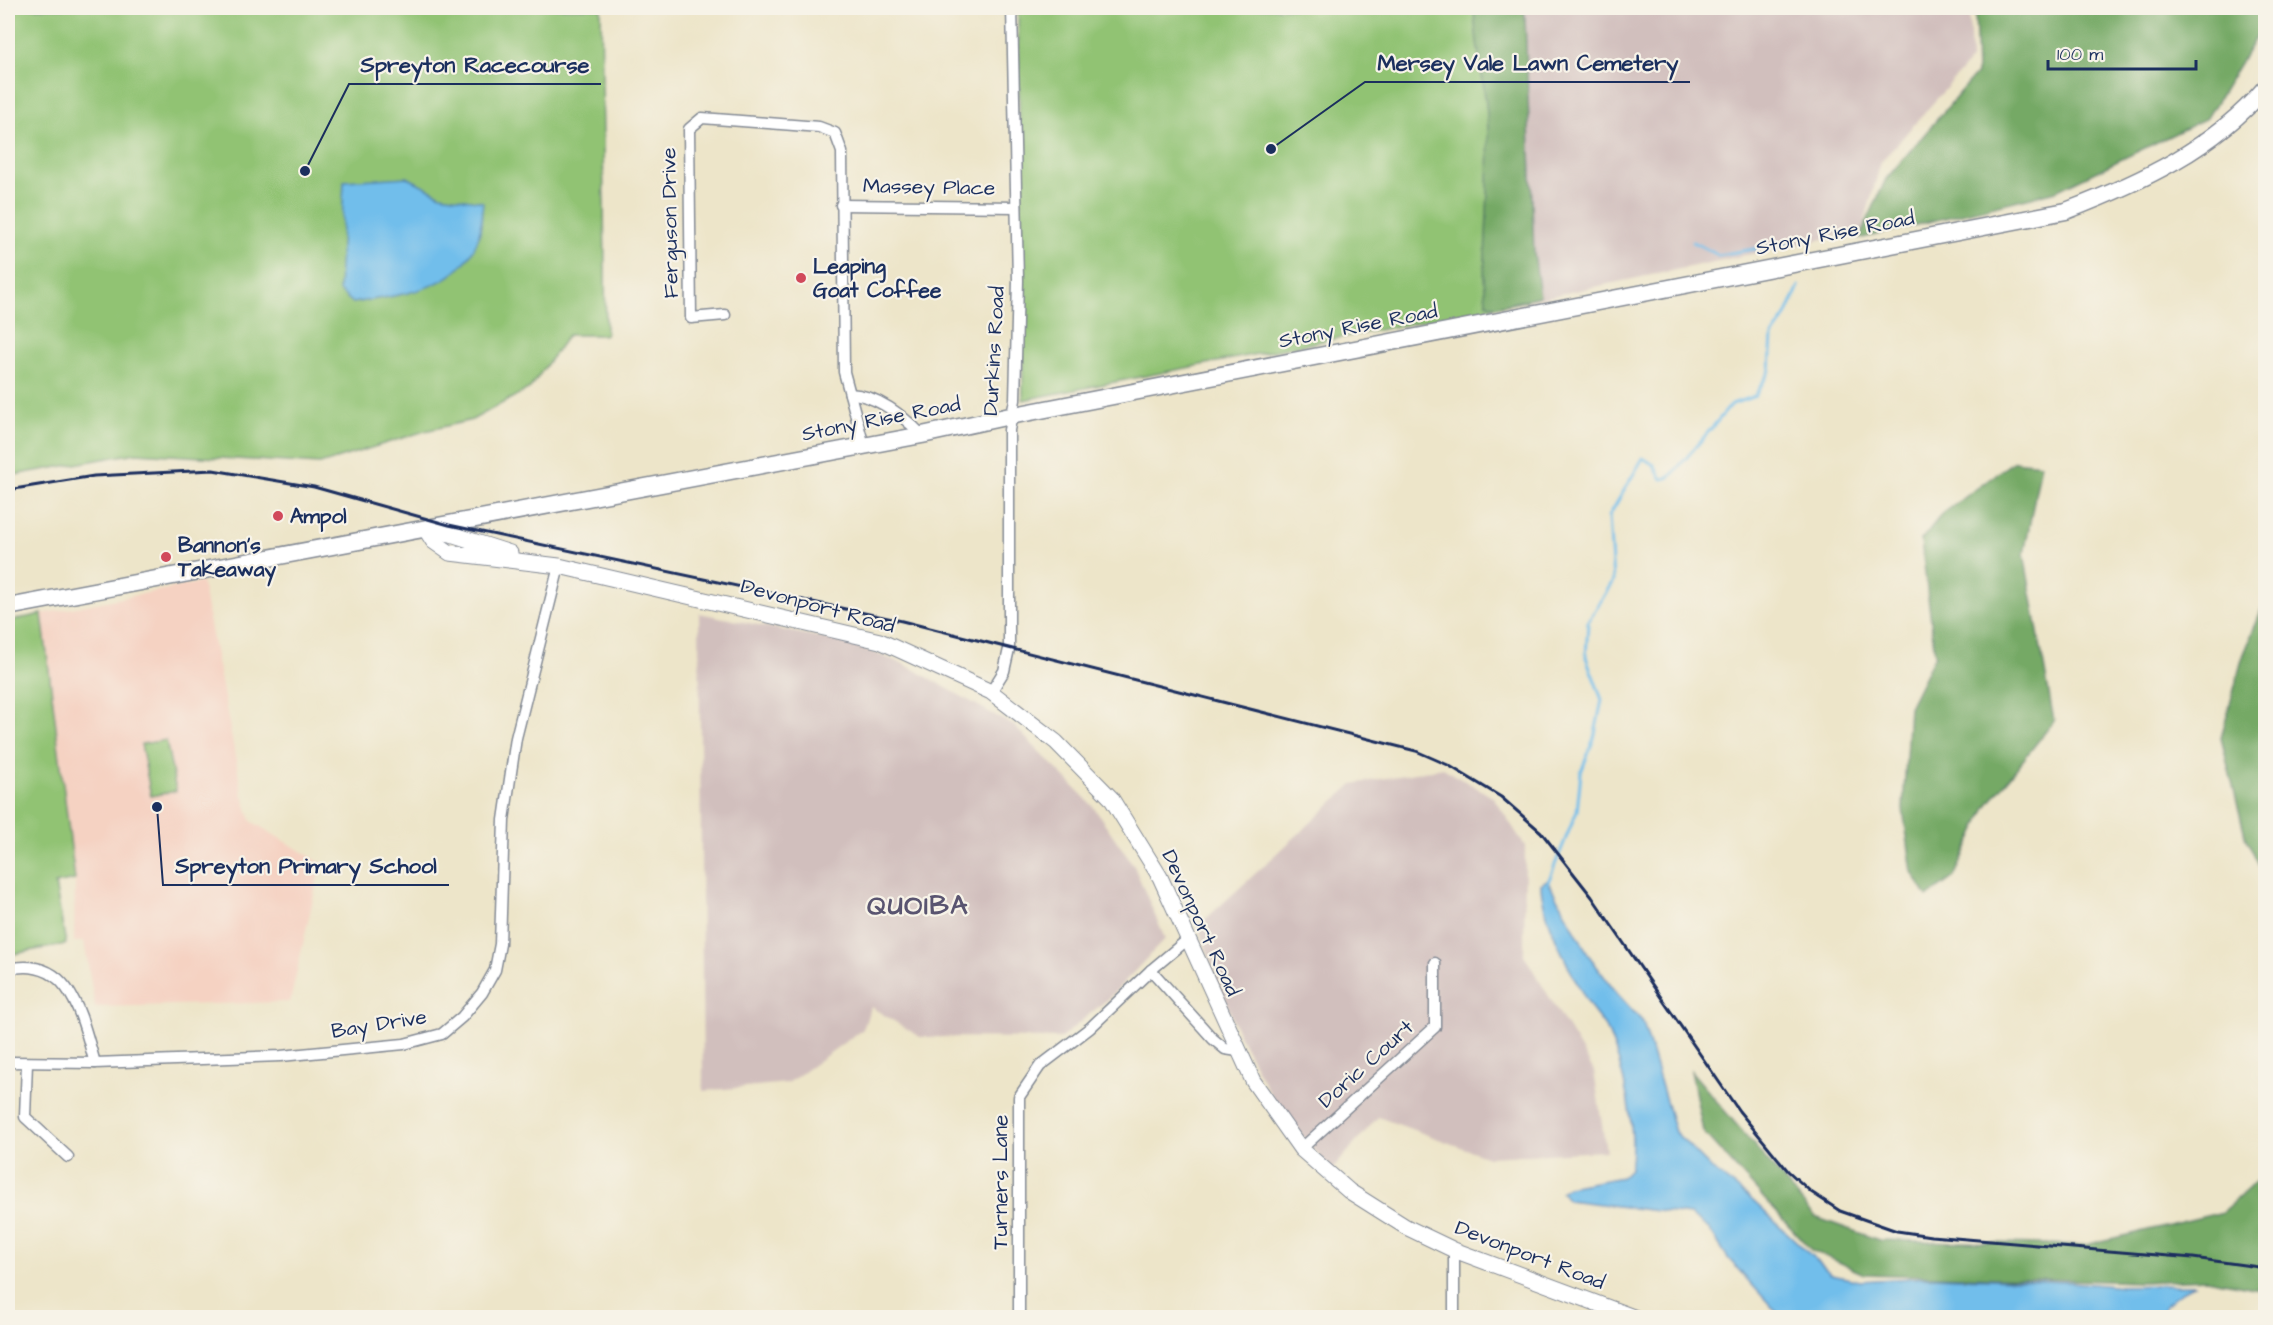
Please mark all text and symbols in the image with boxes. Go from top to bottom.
scale bar [2048,33,2196,71]
callout: Mersey Vale Lawn Cemetery [1365,42,1690,82]
text: 100 m [2057,42,2103,67]
callout: Spreyton Racecourse [349,44,601,84]
text: Mersey Vale Lawn Cemetery [1378,48,1679,81]
text: Spreyton Racecourse [360,50,590,83]
street label: Ferguson Drive [654,147,688,299]
street label: Massey Place [862,171,995,205]
street label: Stony Rise Road [1753,203,1917,265]
place label: Leaping Goat Coffee [813,252,942,305]
marker: Leaping Goat Coffee [794,271,808,285]
street label: Durkins Road [976,285,1012,416]
street label: Stony Rise Road [1276,296,1440,358]
street label: Stony Rise Road [799,389,963,451]
place label: Ampol [290,502,347,532]
marker: Ampol [271,509,285,523]
place label: Bannon's Takeaway [177,531,276,587]
marker: Bannon's Takeaway [159,550,173,564]
street label: Devonport Road [737,571,898,642]
callout: Spreyton Primary School [163,845,449,885]
street label: Devonport Road [1153,845,1248,1002]
text: Spreyton Primary School [174,851,437,884]
district label: QUOIBA [867,887,969,925]
street label: Bay Drive [329,1002,429,1048]
street label: Doric Court [1312,1013,1420,1115]
street label: Turners Lane [986,1115,1015,1249]
street label: Devonport Road [1451,1213,1609,1298]

